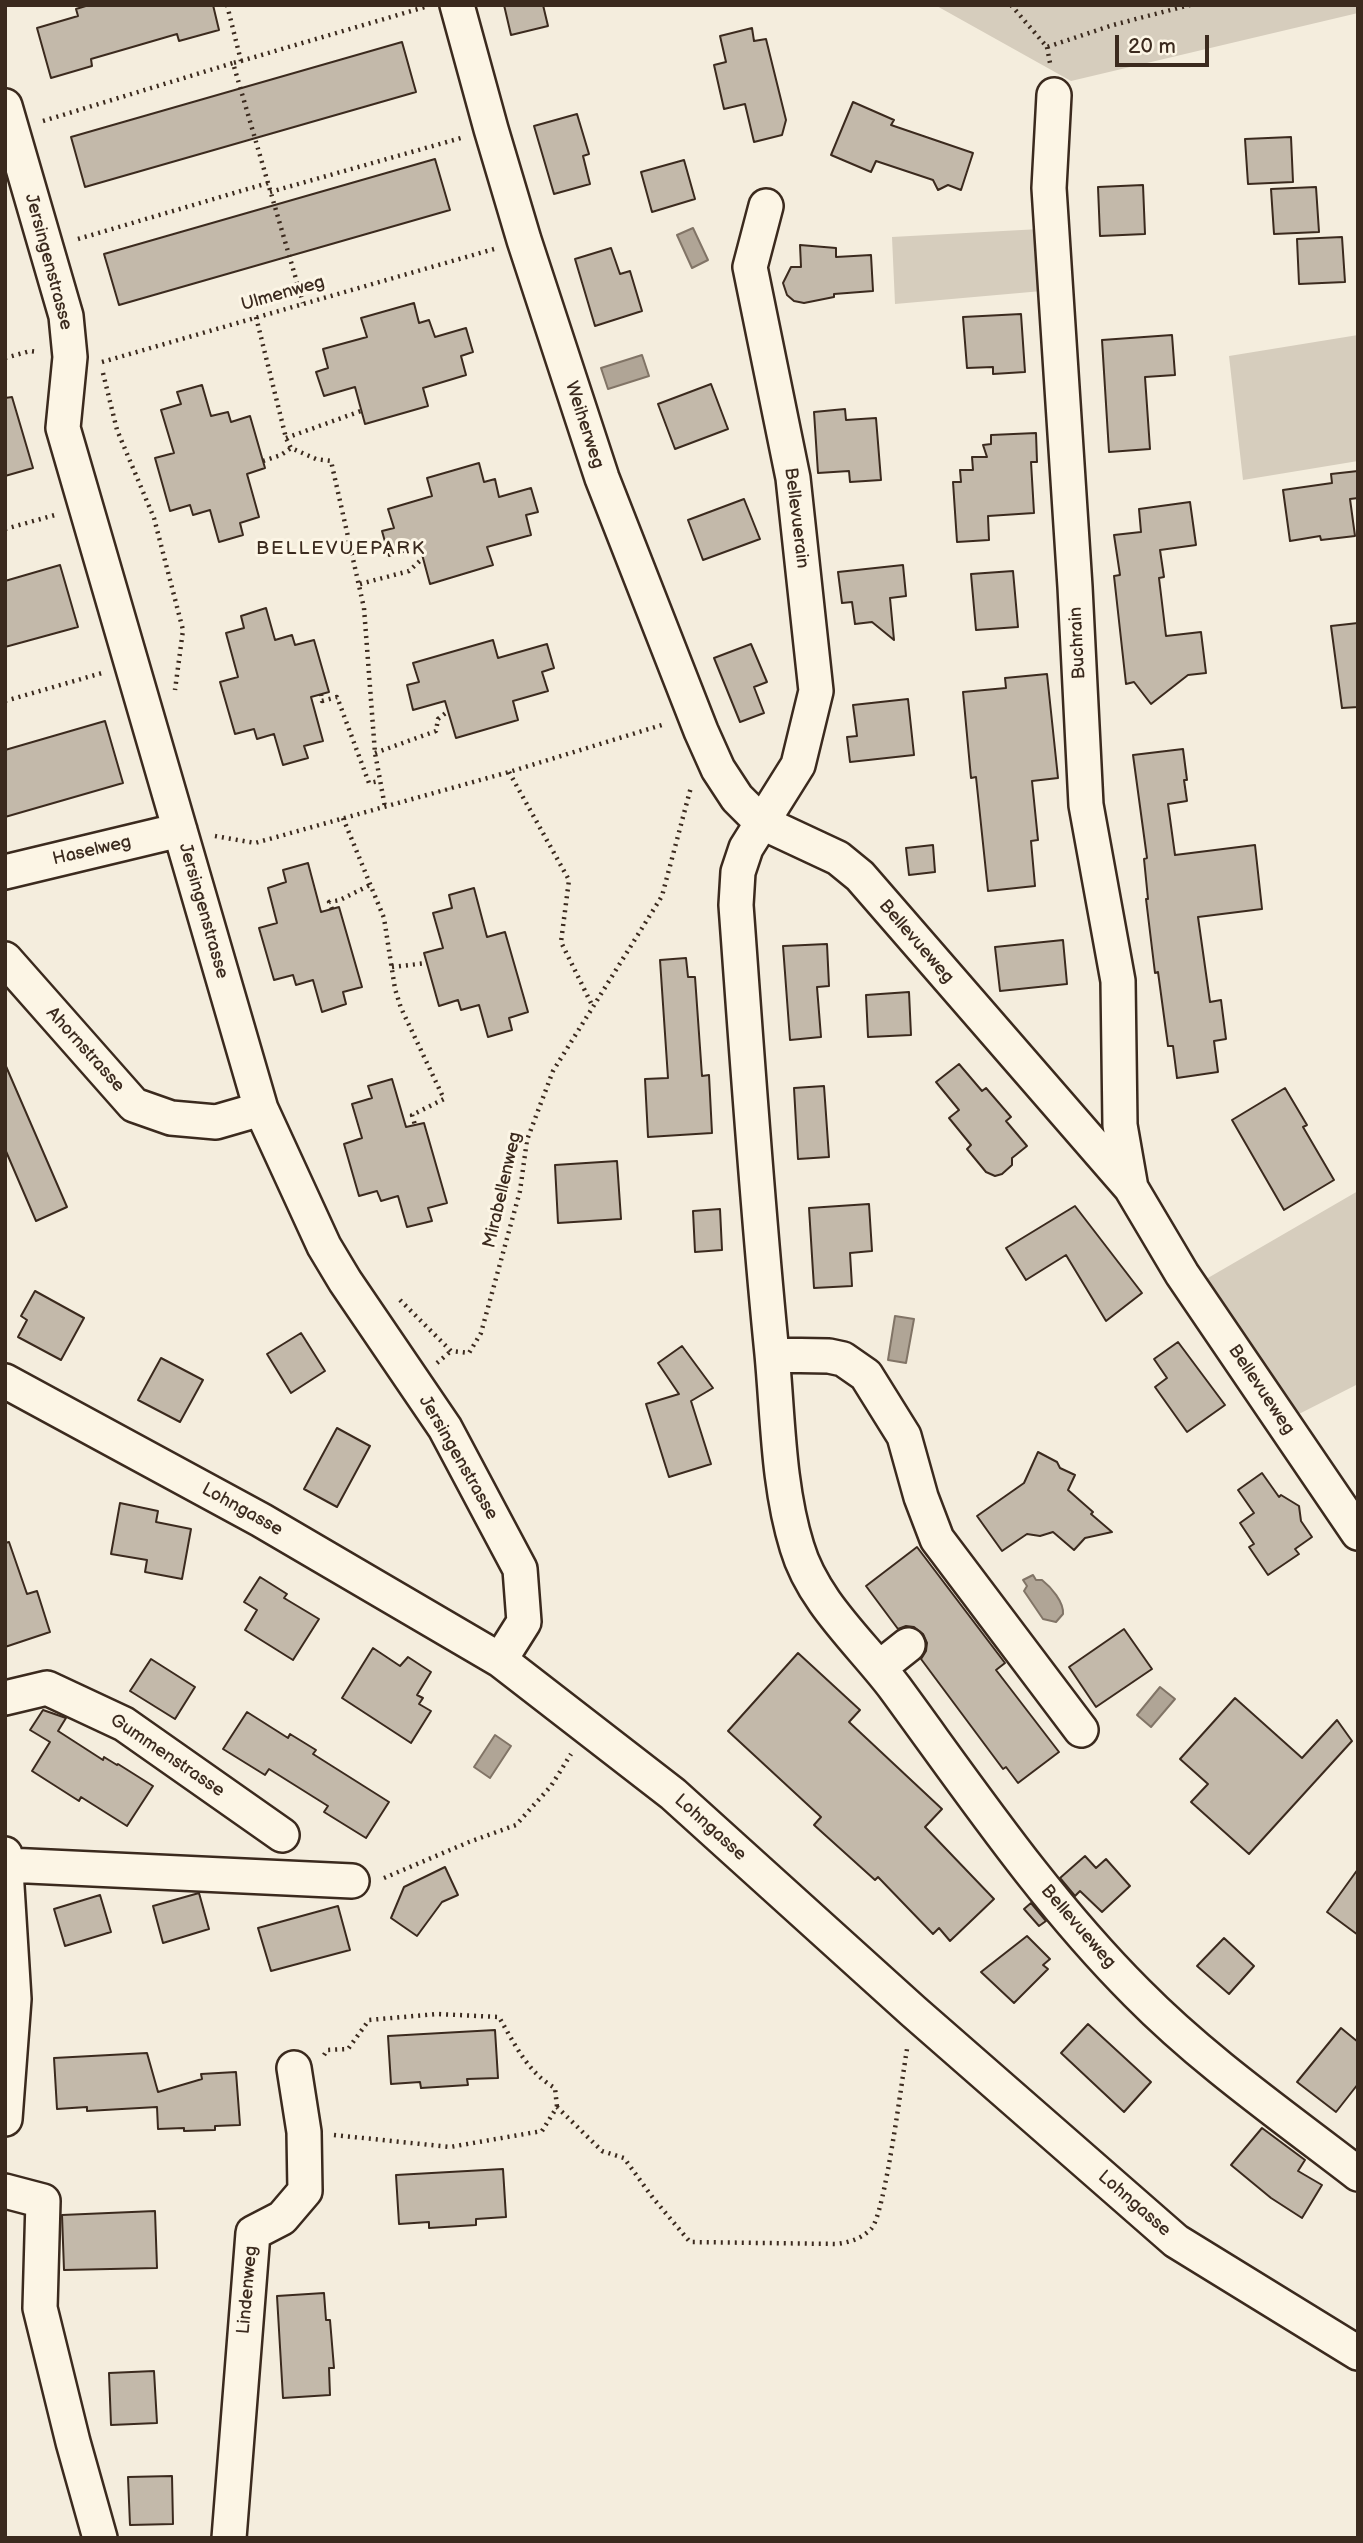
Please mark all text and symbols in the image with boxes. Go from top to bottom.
scale bar [1118,21,1212,65]
text: 20 m [1128,34,1176,59]
street label: Jersingenstrasse [19,192,77,332]
street label: Ulmenweg [239,272,327,316]
street label: Weiherweg [560,379,608,471]
street label: Bellevuerain [779,466,813,570]
district label: BELLEVUEPARK [257,538,425,560]
street label: Buchrain [1065,606,1091,680]
street label: Haselweg [51,831,133,871]
street label: Jersingenstrasse [173,841,233,981]
street label: Bellevueweg [874,896,958,988]
street label: Ahornstrasse [41,1003,129,1097]
street label: Mirabellenweg [479,1130,527,1250]
street label: Bellevueweg [1223,1341,1299,1439]
street label: Jersingenstrasse [414,1392,502,1524]
street label: Lohngasse [198,1479,286,1541]
street label: Gummenstrasse [106,1710,228,1802]
street label: Lohngasse [670,1790,750,1866]
street label: Bellevueweg [1036,1881,1120,1973]
street label: Lohngasse [1093,2167,1175,2241]
street label: Lindenweg [233,2245,263,2335]

